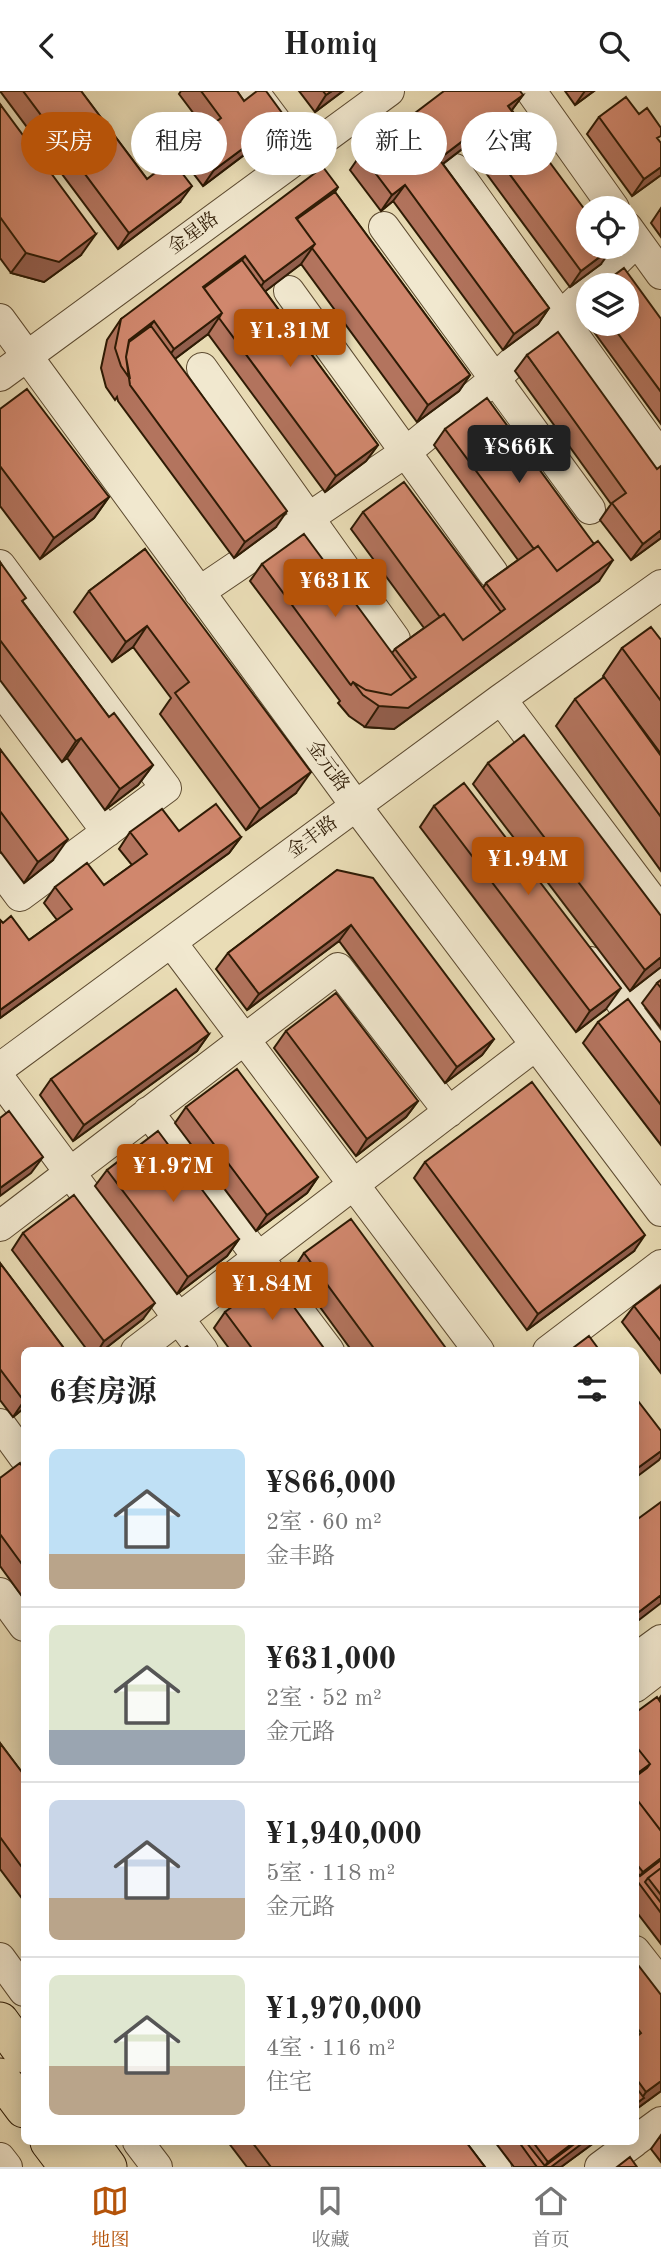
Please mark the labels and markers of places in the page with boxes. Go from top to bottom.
pin: ¥1.31M [233,309,347,369]
pin: ¥866K [470,425,568,485]
pin: ¥631K [286,559,384,619]
pin: ¥1.94M [471,837,585,897]
pin: ¥1.97M [116,1145,230,1204]
pin: ¥1.84M [215,1263,329,1322]

